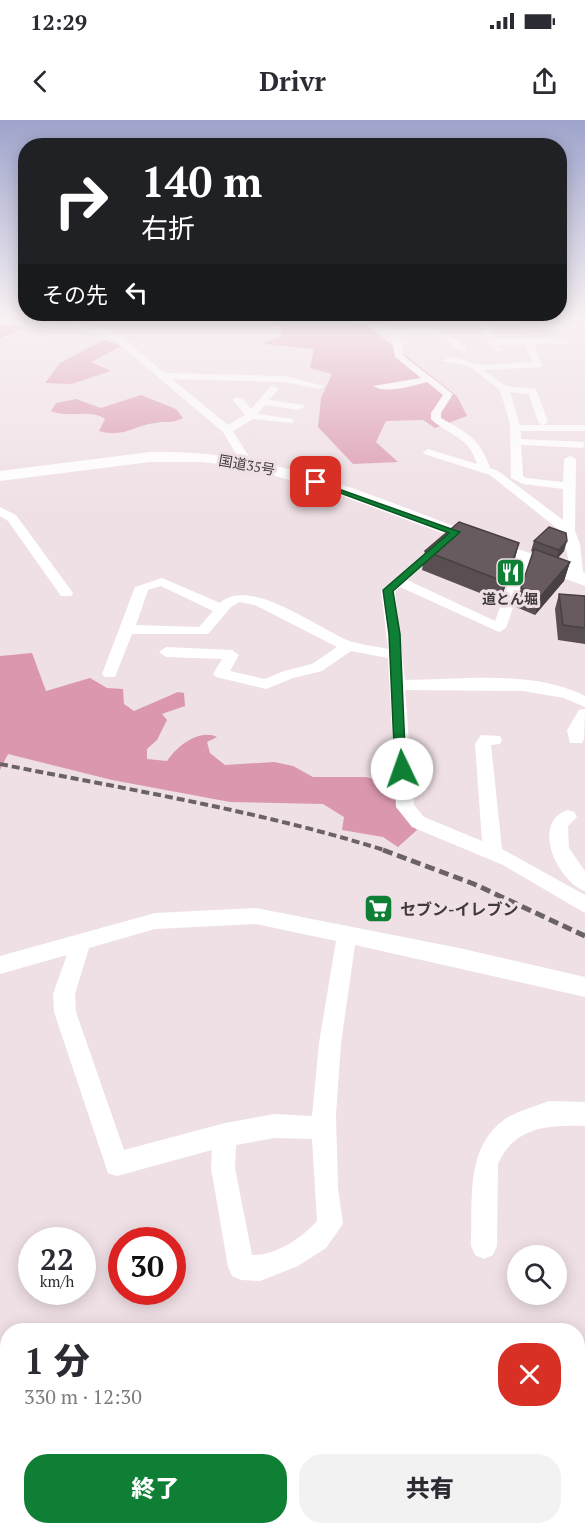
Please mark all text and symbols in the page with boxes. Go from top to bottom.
text: 12:29 [30,7,87,36]
text: Drivr [259,63,326,99]
icon: back [24,65,57,98]
icon: share [528,65,561,98]
text: 140 m [141,153,262,209]
icon: right [42,162,120,240]
text: 右折 [141,210,195,246]
icon: left [120,276,153,309]
text: その先 [42,280,108,309]
street label: 国道35号 [217,450,277,479]
pin [290,456,341,507]
icon: arrive [299,465,332,498]
restaurant icon: 道とん堀 [494,556,526,588]
place label: 道とん堀 [482,589,538,608]
position arrow [370,737,434,801]
supermarket icon: セブン-イレブン [363,893,395,925]
place label: セブン-イレブン [400,898,519,920]
speed limit sign: 30 [108,1227,186,1305]
text: 22 [40,1239,74,1279]
map controls [507,1245,567,1305]
button: search [507,1245,567,1305]
text: km/h [40,1271,74,1291]
text: 1 分 [24,1337,90,1384]
button: close [498,1343,561,1406]
text: 330 m · 12:30 [24,1383,142,1410]
button: 終了 [24,1454,287,1523]
button: 共有 [299,1454,561,1523]

